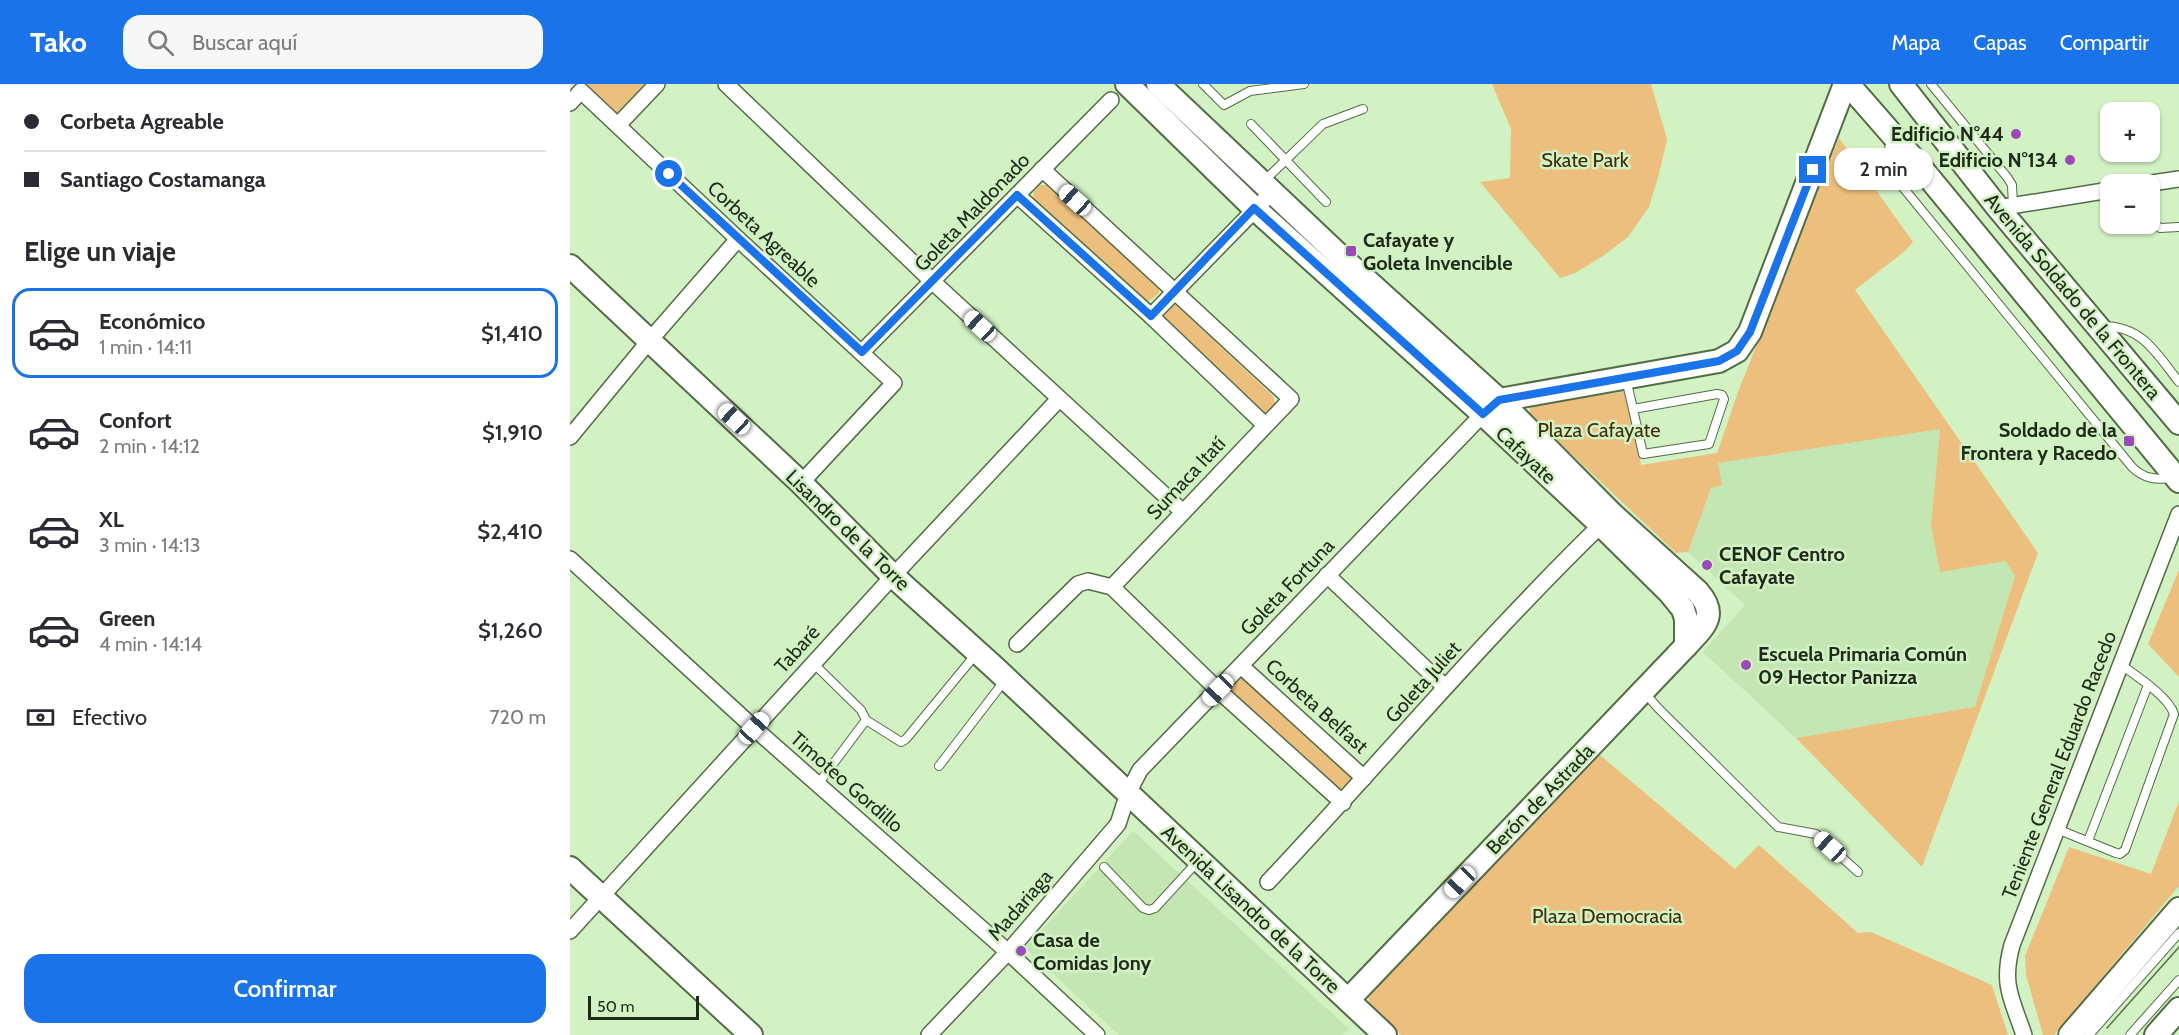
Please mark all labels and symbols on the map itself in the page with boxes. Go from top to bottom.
place label: Edificio N°44 [1891,122,2004,146]
marker: Edificio N°44 [2009,127,2023,141]
street label: Goleta Maldonado [909,148,1035,276]
park label: Skate Park [1541,148,1629,172]
place label: Edificio N°134 [1938,148,2058,172]
callout: 2 min [1834,149,1933,191]
marker: Edificio N°134 [2063,153,2077,167]
route end [1799,156,1826,183]
route start [655,160,682,187]
street label: Corbeta Agreable [703,176,825,292]
car [1056,181,1094,219]
street label: Avenida Soldado de la Frontera [1980,188,2167,404]
place label: Cafayate y Goleta Invencible [1363,228,1512,275]
marker: Cafayate y Goleta Invencible [1344,244,1358,258]
car [961,307,999,345]
car [715,400,753,438]
park label: Plaza Cafayate [1538,418,1661,442]
place label: Soldado de la Frontera y Racedo [1961,418,2117,465]
street label: Cafayate [1491,421,1561,489]
street label: Sumaca Itatí [1142,432,1230,524]
marker: Soldado de la Frontera y Racedo [2122,434,2136,448]
street label: Lisandro de la Torre [781,465,915,595]
street label: Goleta Fortuna [1235,533,1339,640]
place label: CENOF Centro Cafayate [1719,542,1845,589]
marker: CENOF Centro Cafayate [1700,558,1714,572]
street label: Tabaré [769,620,825,678]
street label: Teniente General Eduardo Racedo [1997,628,2121,902]
street label: Goleta Juliet [1380,636,1466,728]
place label: Escuela Primaria Común 09 Hector Panizza [1758,642,1967,689]
street label: Corbeta Belfast [1261,654,1373,758]
marker: Escuela Primaria Común 09 Hector Panizza [1739,658,1753,672]
car [1199,671,1237,709]
car [735,709,773,747]
street label: Timoteo Gordillo [786,726,908,838]
street label: Berón de Astrada [1481,738,1599,859]
street label: Avenida Lisandro de la Torre [1157,820,1345,998]
car [1811,828,1849,866]
car [1441,863,1479,901]
street label: Madariaga [983,864,1058,945]
park label: Plaza Democracia [1532,904,1682,928]
place label: Casa de Comidas Jony [1033,928,1151,975]
marker: Casa de Comidas Jony [1014,944,1028,958]
scale bar [588,993,699,1020]

